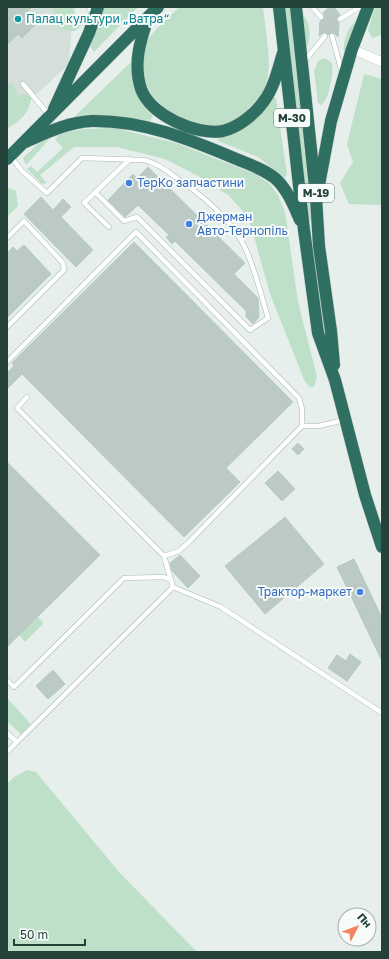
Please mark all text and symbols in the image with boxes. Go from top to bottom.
place label: Палац культури „Ватра“ [26,11,169,26]
marker: Палац культури „Ватра“ [13,14,23,24]
road number: М-30 [274,109,310,127]
place label: ТерКо запчастини [137,175,244,190]
marker: ТерКо запчастини [124,178,134,188]
road number: М-19 [298,184,334,202]
place label: Джерман Авто-Тернопіль [197,209,288,238]
marker: Джерман Авто-Тернопіль [184,219,194,229]
place label: Трактор-маркет [257,584,352,599]
marker: Трактор-маркет [355,587,365,597]
north arrow [337,907,377,947]
text: Пн [355,910,375,930]
scale bar [14,921,85,947]
text: 50 m [20,927,48,942]

